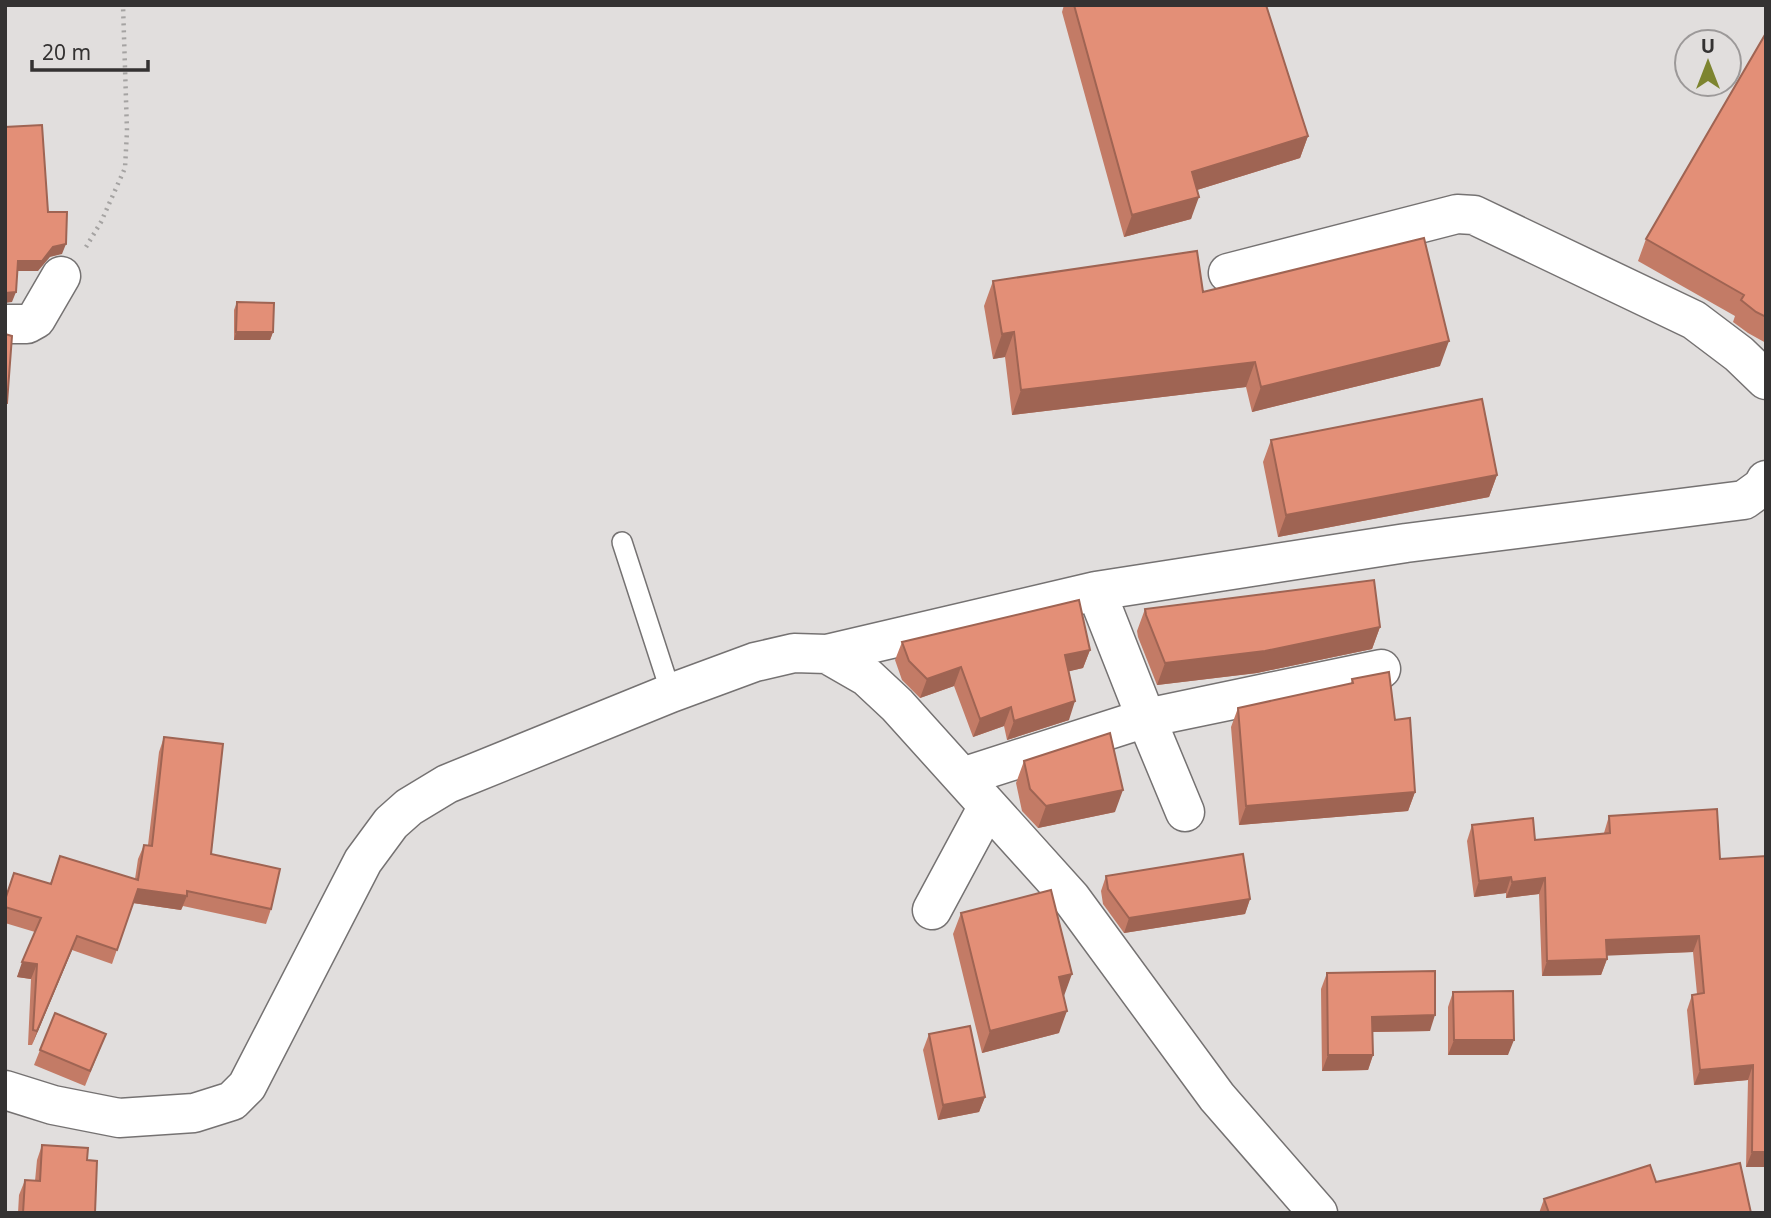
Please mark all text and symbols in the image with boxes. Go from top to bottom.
scale bar [32,28,147,72]
north arrow [1673,28,1743,98]
text: U [1701,33,1715,59]
text: 20 m [42,38,91,66]

